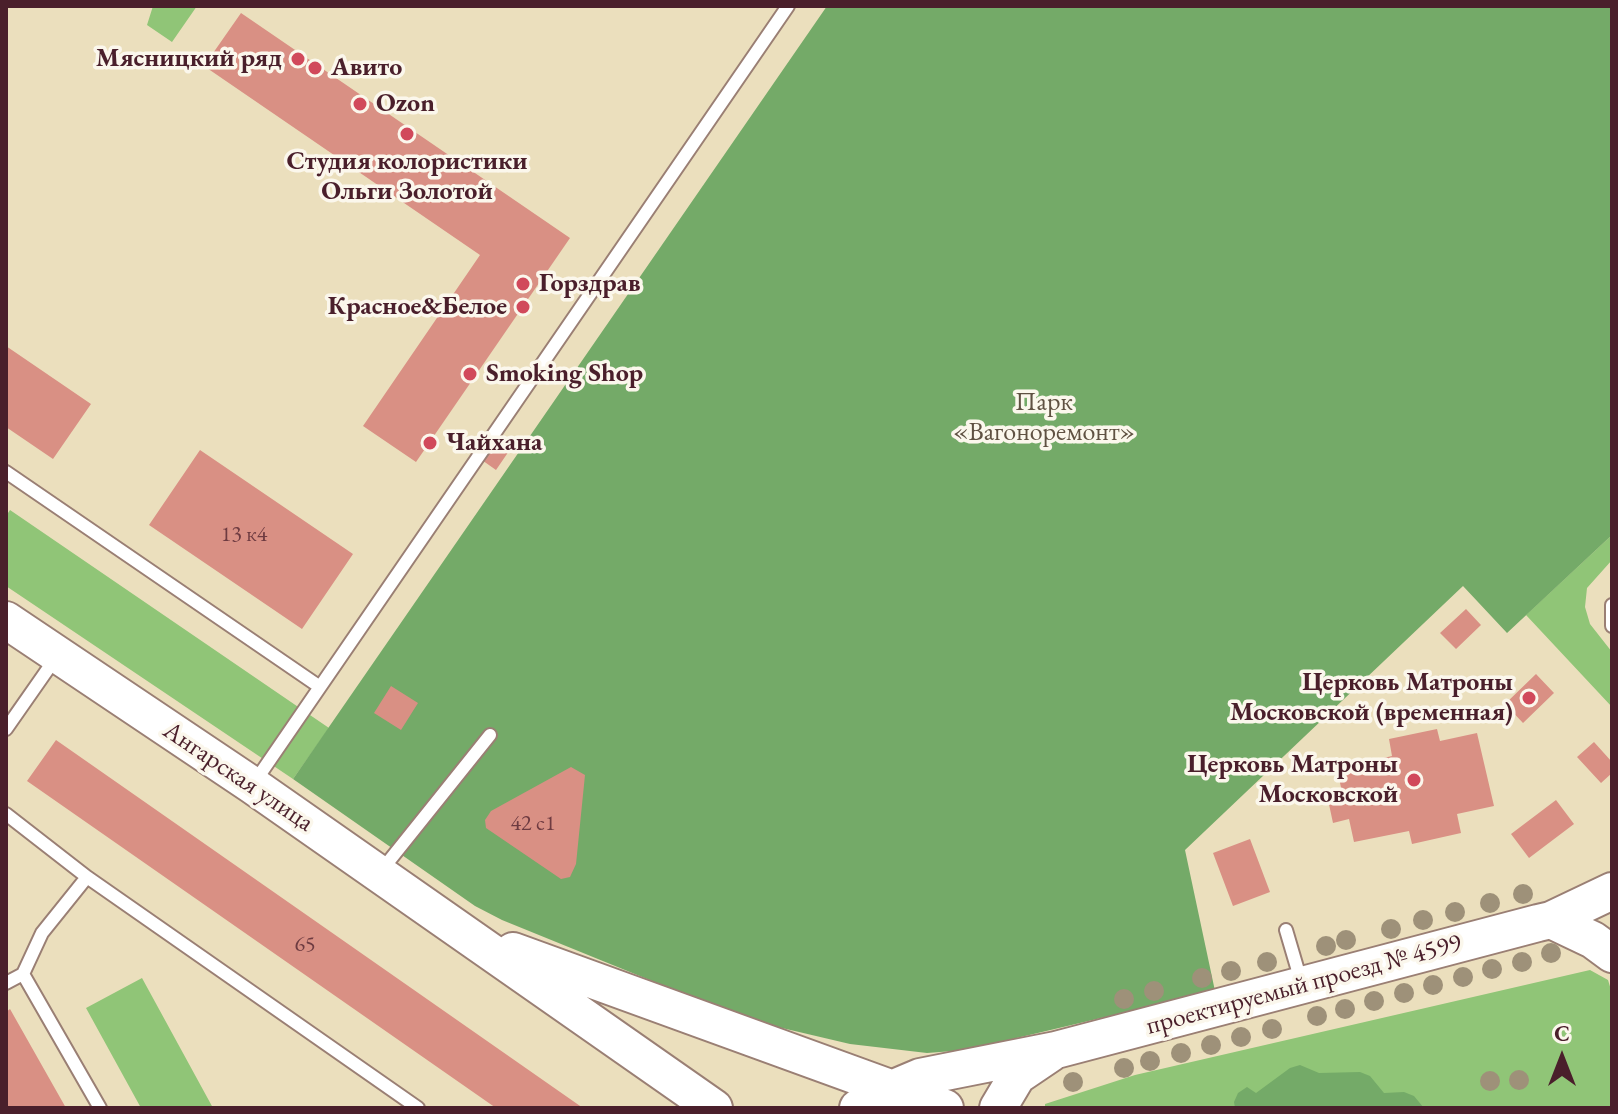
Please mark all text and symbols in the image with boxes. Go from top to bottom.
place label: Мясницкий ряд [96,43,282,75]
marker: Мясницкий ряд [289,50,307,68]
place label: Авито [331,52,402,84]
marker: Авито [306,59,324,77]
place label: Ozon [376,88,435,120]
marker: Ozon [351,95,369,113]
marker: Студия колористики Ольги Золотой [398,125,416,143]
place label: Студия колористики Ольги Золотой [286,146,528,208]
place label: Горздрав [539,268,641,300]
marker: Горздрав [514,275,532,293]
place label: Красное&Белое [328,291,507,323]
marker: Красное&Белое [514,298,532,316]
place label: Smoking Shop [486,358,643,390]
marker: Smoking Shop [461,365,479,383]
park label: Парк «Вагоноремонт» [953,387,1135,448]
place label: Чайхана [446,427,542,459]
marker: Чайхана [421,434,439,452]
house number: 13 к4 [221,522,267,548]
place label: Церковь Матроны Московской (временная) [1230,667,1513,728]
marker: Церковь Матроны Московской (временная) [1520,689,1538,707]
street label: Ангарская улица [157,715,319,839]
place label: Церковь Матроны Московской [1187,749,1398,810]
marker: Церковь Матроны Московской [1405,771,1423,789]
house number: 42 с1 [510,811,556,837]
street label: проектируемый проезд № 4599 [1143,928,1465,1042]
house number: 65 [294,932,316,958]
north arrow [1522,1018,1602,1098]
text: С [1554,1019,1570,1048]

